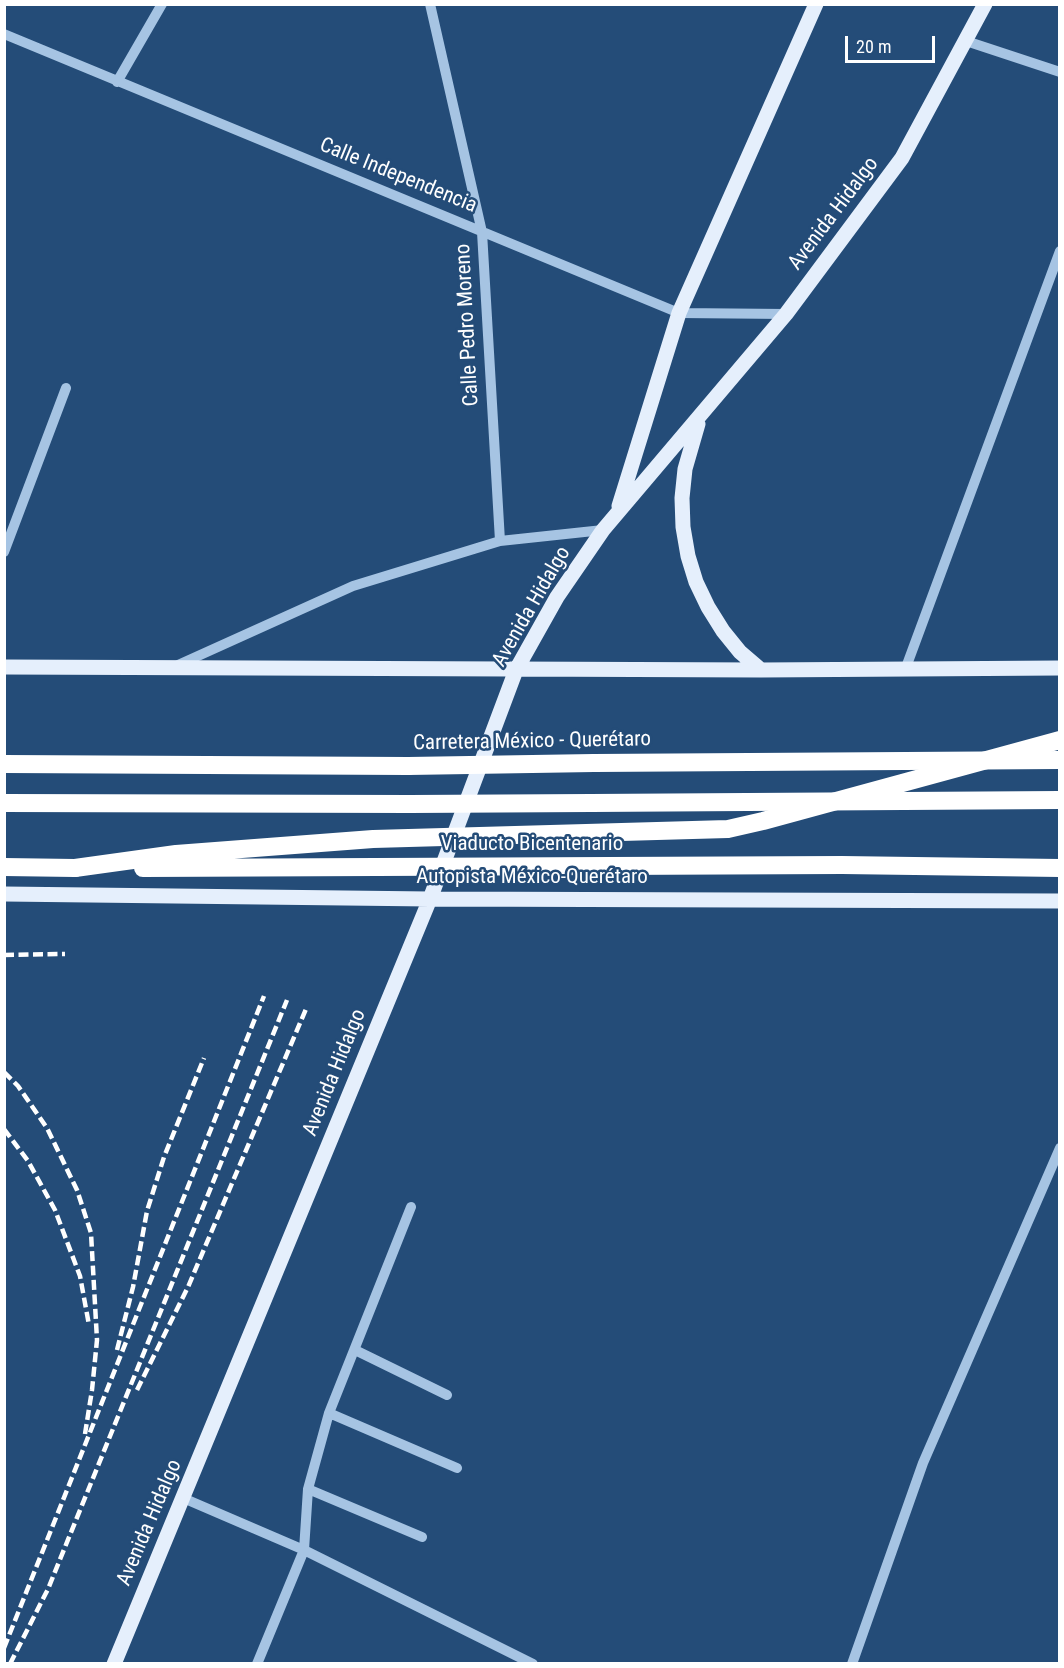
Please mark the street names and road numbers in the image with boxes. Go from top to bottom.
street label: Calle Independencia [316,133,480,219]
street label: Avenida Hidalgo [783,153,885,275]
street label: Calle Pedro Moreno [451,243,485,407]
street label: Avenida Hidalgo [487,542,577,672]
street label: Carretera México - Querétaro [413,727,651,757]
street label: Viaducto Bicentenario [441,832,623,858]
street label: Autopista México-Querétaro [416,865,648,891]
street label: Avenida Hidalgo [298,1006,372,1140]
street label: Avenida Hidalgo [112,1456,188,1590]

